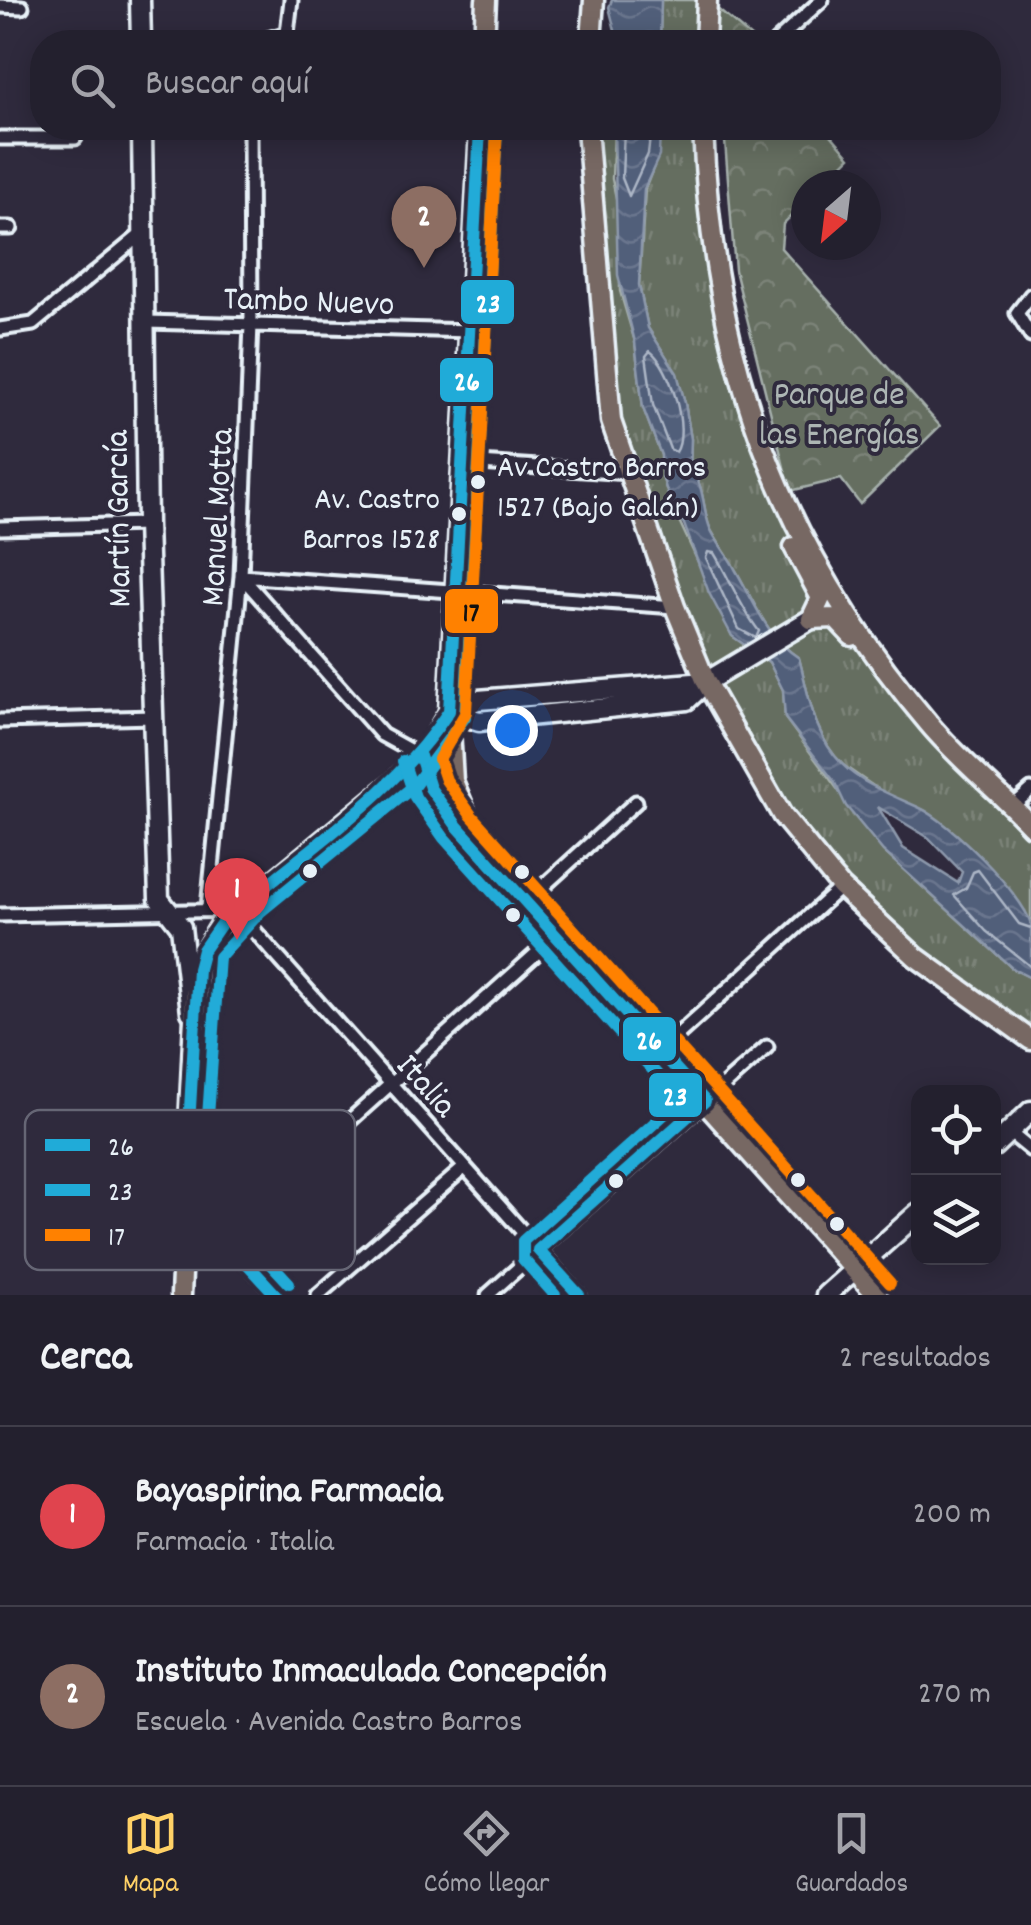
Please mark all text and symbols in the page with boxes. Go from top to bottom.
search box [30,30,1001,140]
icon: search [65,58,120,113]
text: Buscar aquí [145,58,309,113]
north arrow [791,170,881,260]
pin: 2 [392,186,456,268]
street label: Tambo Nuevo [222,276,395,332]
line badge: 23 [459,278,516,326]
text: 23 [476,287,500,327]
line badge: 26 [438,356,495,404]
text: 26 [454,365,480,405]
park label: Parque de las Energías [759,372,919,462]
street label: Manuel Motta [190,426,250,608]
street label: Martín García [94,429,148,608]
place label: Av Castro Barros 1527 (Bajo Galán) [497,447,706,533]
marker: Av Castro Barros 1527 (Bajo Galán) [468,472,488,492]
place label: Av. Castro Barros 1528 [302,479,440,565]
marker: Av. Castro Barros 1528 [449,504,469,524]
line badge: 17 [443,587,500,635]
text: 17 [463,596,480,636]
your location [487,705,538,756]
pin: 1 [204,858,270,940]
unlabelled marker [300,861,320,881]
unlabelled marker [512,862,532,882]
unlabelled marker [503,905,523,925]
line badge: 26 [621,1015,678,1063]
text: 26 [636,1024,662,1064]
street label: Italia [382,1044,467,1131]
line badge: 23 [647,1071,704,1119]
text: 23 [663,1080,687,1120]
map controls [911,1085,1001,1265]
button: locate [911,1085,1001,1175]
legend [25,1110,355,1270]
text: 26 [108,1130,134,1170]
unlabelled marker [788,1170,808,1190]
unlabelled marker [606,1171,626,1191]
text: 23 [108,1175,133,1215]
button: layers [911,1175,1001,1265]
unlabelled marker [827,1214,847,1234]
text: 17 [108,1220,125,1260]
text: Cerca [40,1330,131,1390]
text: 2 resultados [839,1337,991,1383]
text: Bayaspirina Farmacia [135,1466,443,1521]
text: 1 [69,1493,76,1539]
text: 200 m [913,1493,991,1539]
text: Farmacia · Italia [135,1521,334,1567]
text: Instituto Inmaculada Concepción [135,1646,607,1701]
text: 2 [66,1673,79,1719]
text: 270 m [918,1673,991,1719]
text: Escuela · Avenida Castro Barros [135,1701,522,1747]
tab: Mapa [123,1806,178,1906]
tab: Cómo llegar [424,1806,550,1906]
tab: Guardados [795,1806,908,1906]

